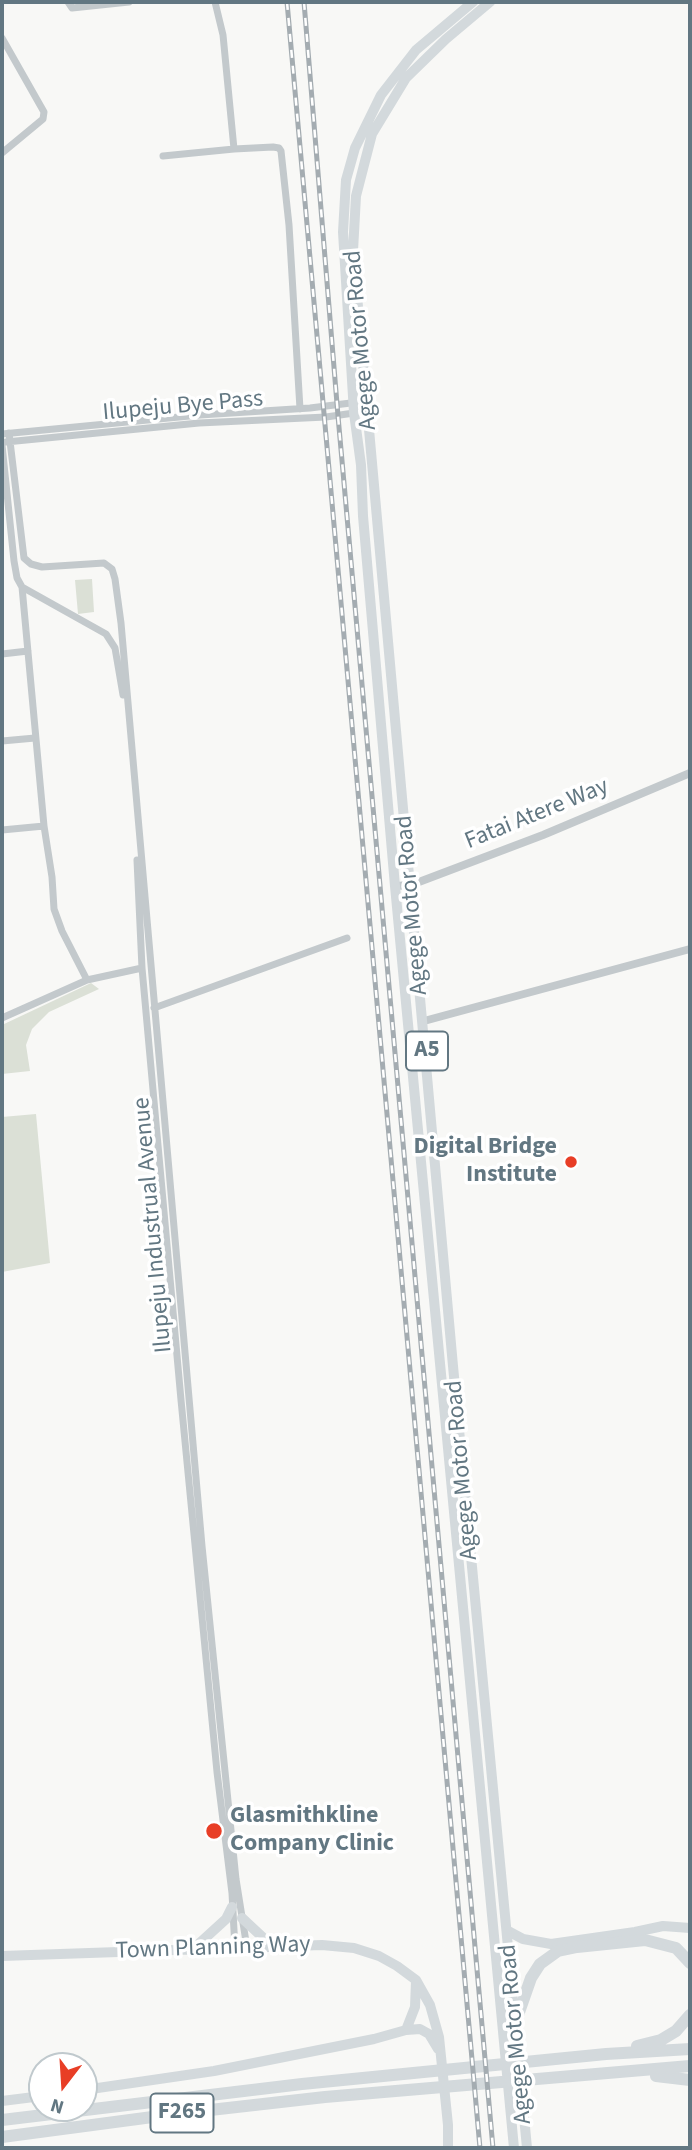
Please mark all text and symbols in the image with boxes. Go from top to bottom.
street label: Agege Motor Road [340,249,384,431]
street label: Ilupeju Bye Pass [102,386,264,428]
street label: Fatai Atere Way [461,773,613,857]
street label: Agege Motor Road [391,814,435,996]
road number: A5 [406,1032,448,1070]
street label: Ilupeju Industrual Avenue [128,1096,180,1354]
place label: Digital Bridge Institute [413,1134,557,1190]
marker: Digital Bridge Institute [563,1154,579,1170]
street label: Agege Motor Road [441,1379,485,1561]
place label: Glasmithkline Company Clinic [230,1803,394,1859]
marker: Glasmithkline Company Clinic [204,1821,224,1841]
street label: Town Planning Way [115,1931,311,1967]
street label: Agege Motor Road [495,1943,539,2125]
north arrow [28,2052,98,2122]
text: N [47,2091,67,2120]
road number: F265 [150,2094,214,2132]

